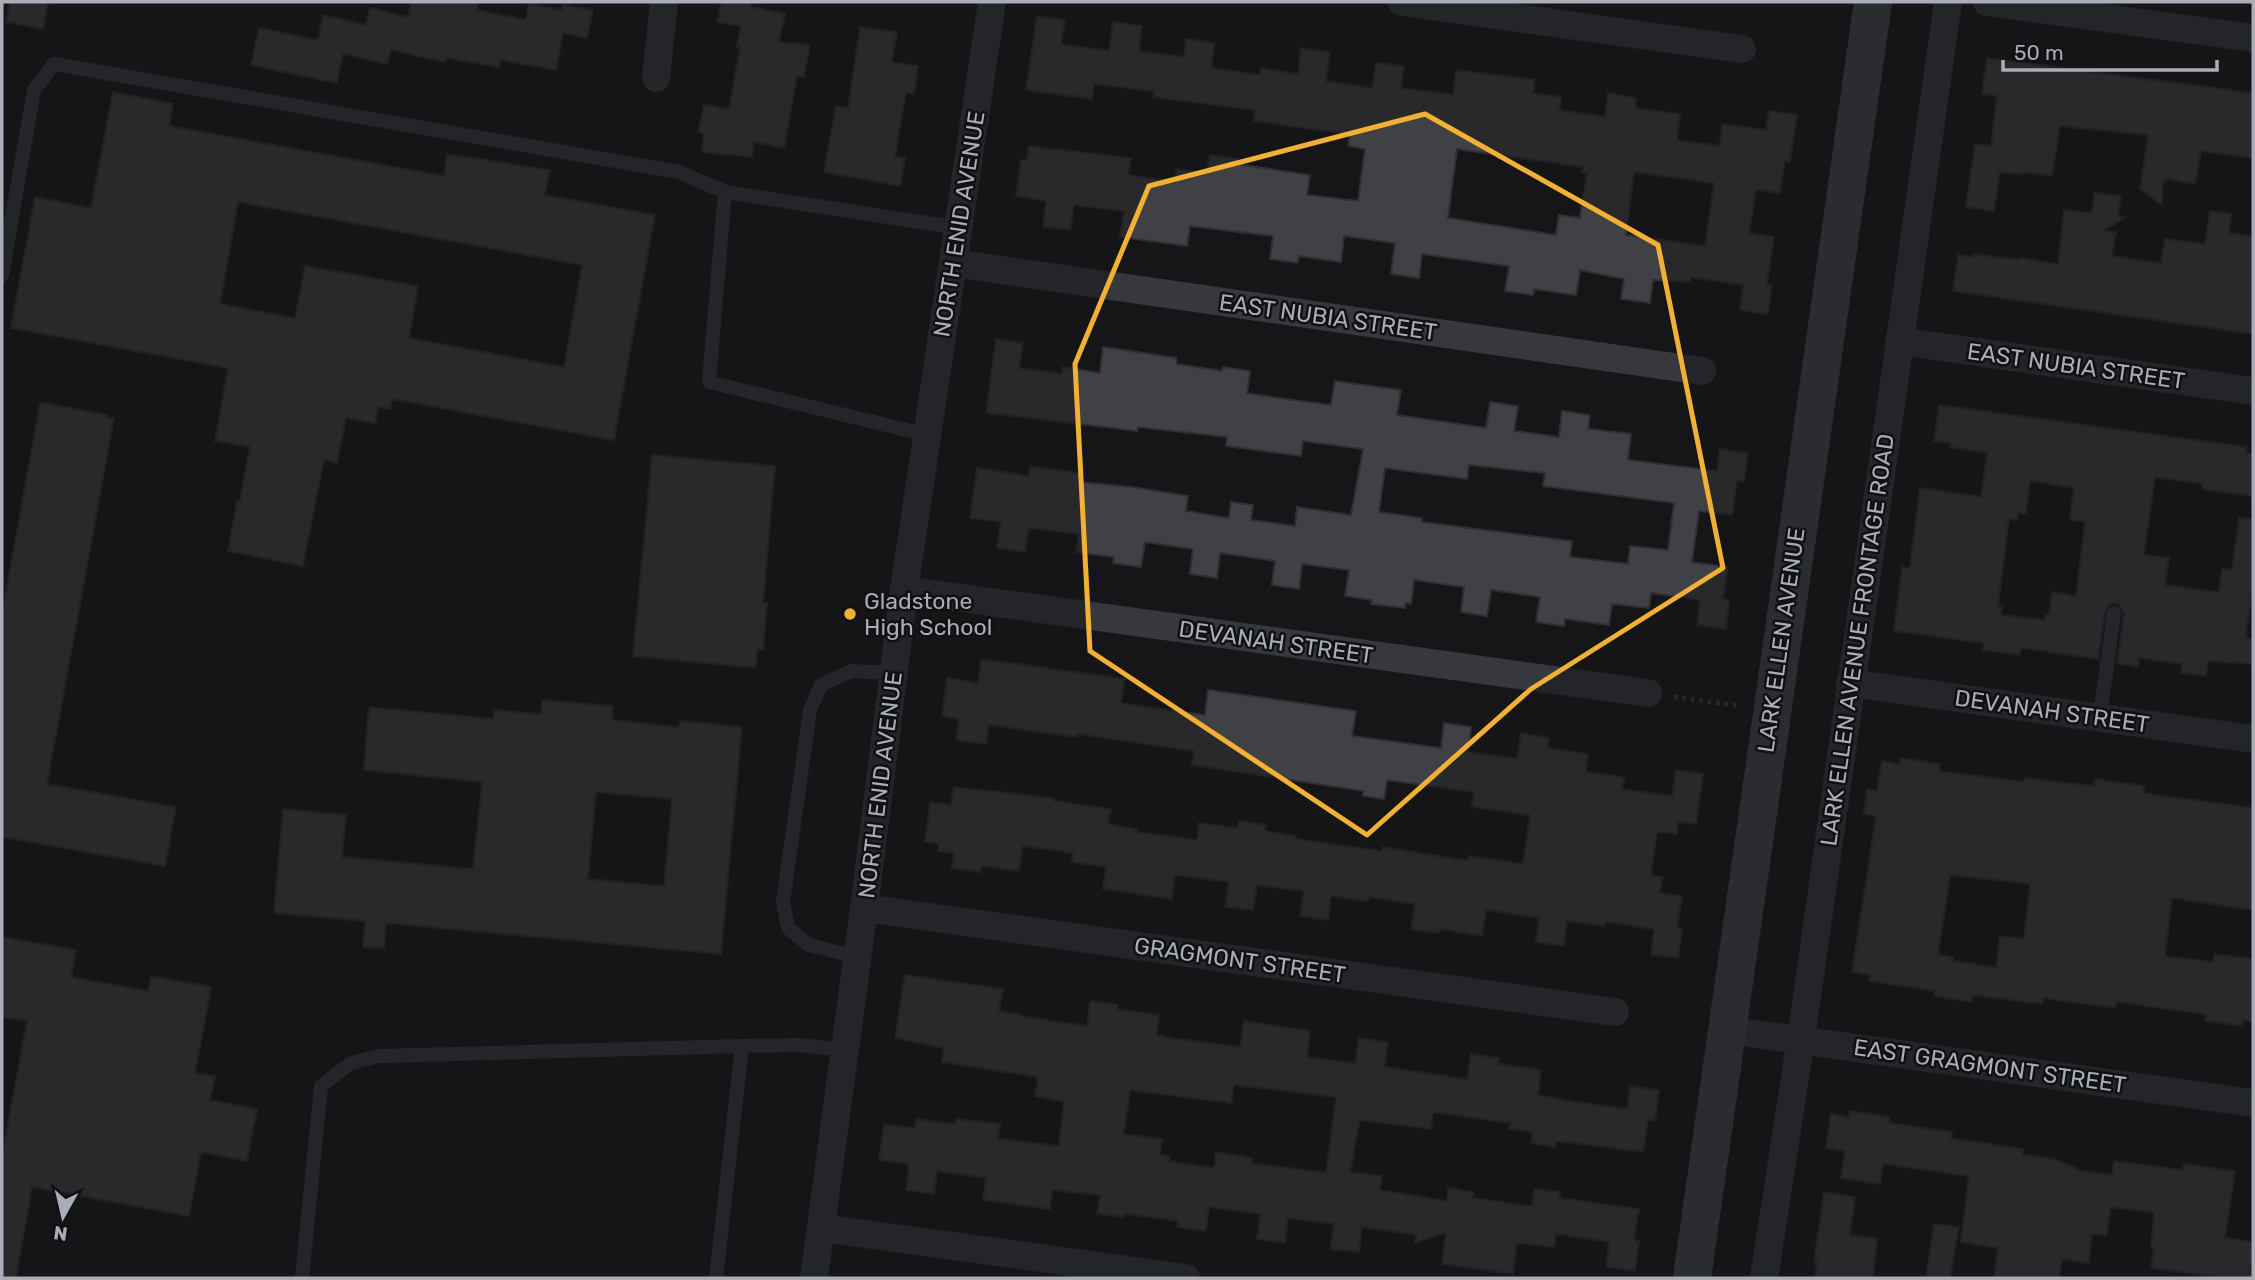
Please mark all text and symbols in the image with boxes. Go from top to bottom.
scale bar [2003,28,2216,72]
text: 50 m [2014,40,2064,65]
street label: NORTH ENID AVENUE [927,109,991,339]
street label: EAST NUBIA STREET [1217,288,1439,346]
street label: EAST NUBIA STREET [1965,337,2187,395]
street label: LARK ELLEN AVENUE FRONTAGE ROAD [1814,432,1900,848]
street label: LARK ELLEN AVENUE [1751,526,1811,754]
place label: Gladstone High School [864,587,992,641]
marker: Gladstone High School [842,606,858,622]
street label: DEVANAH STREET [1177,614,1375,670]
street label: NORTH ENID AVENUE [852,670,908,900]
street label: DEVANAH STREET [1953,683,2151,739]
street label: GRAGMONT STREET [1132,931,1348,989]
street label: EAST GRAGMONT STREET [1852,1033,2128,1099]
north arrow [28,1182,98,1252]
text: N [52,1221,69,1246]

